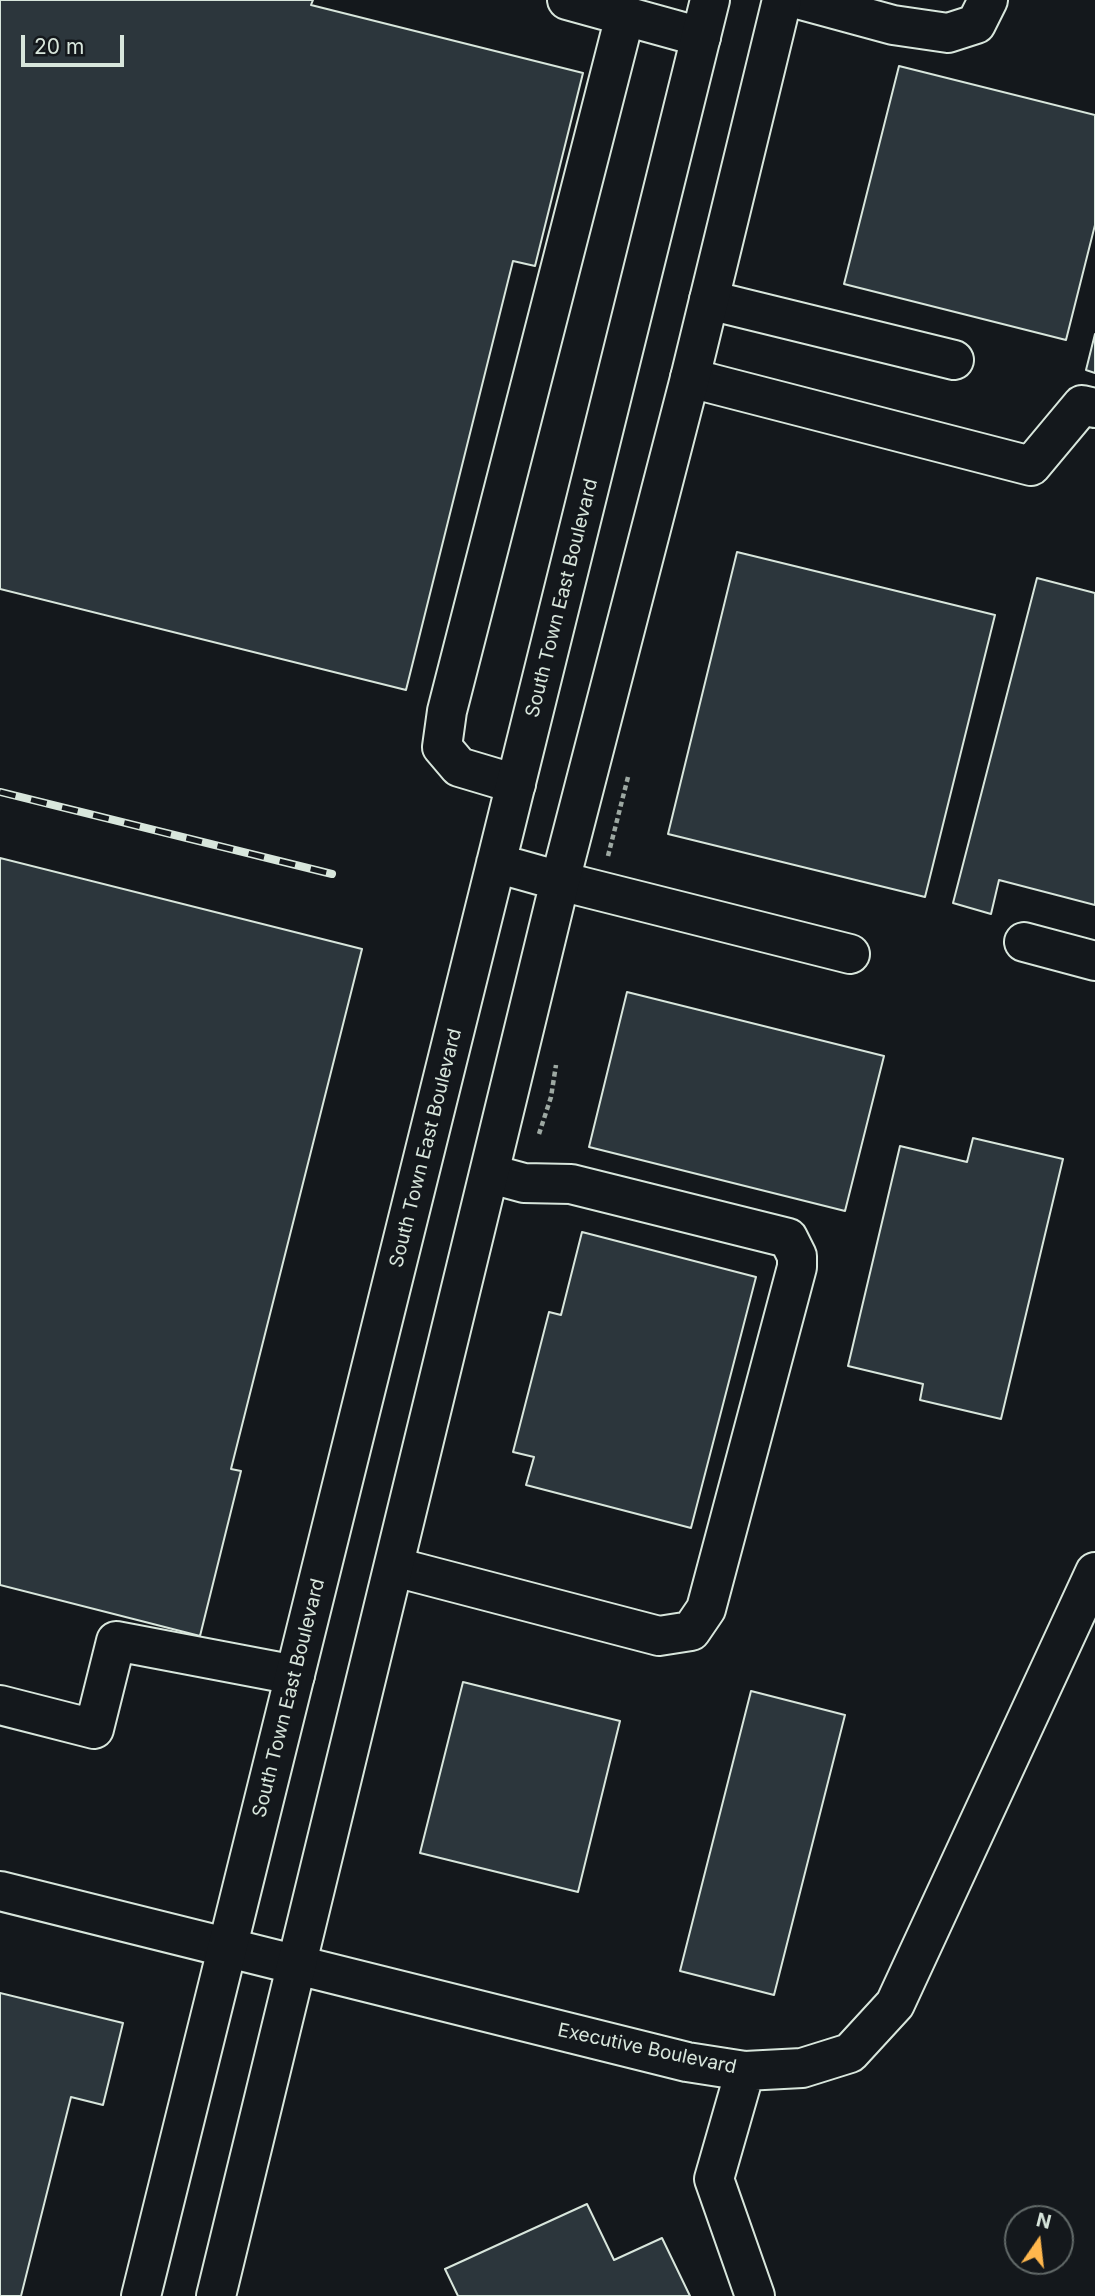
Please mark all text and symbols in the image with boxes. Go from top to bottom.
scale bar [24,21,128,65]
text: 20 m [34,34,84,59]
street label: South Town East Boulevard [521,476,603,720]
street label: South Town East Boulevard [385,1026,467,1270]
street label: South Town East Boulevard [248,1576,330,1820]
street label: Executive Boulevard [556,2019,738,2079]
north arrow [1004,2205,1074,2275]
text: N [1034,2208,1054,2234]

